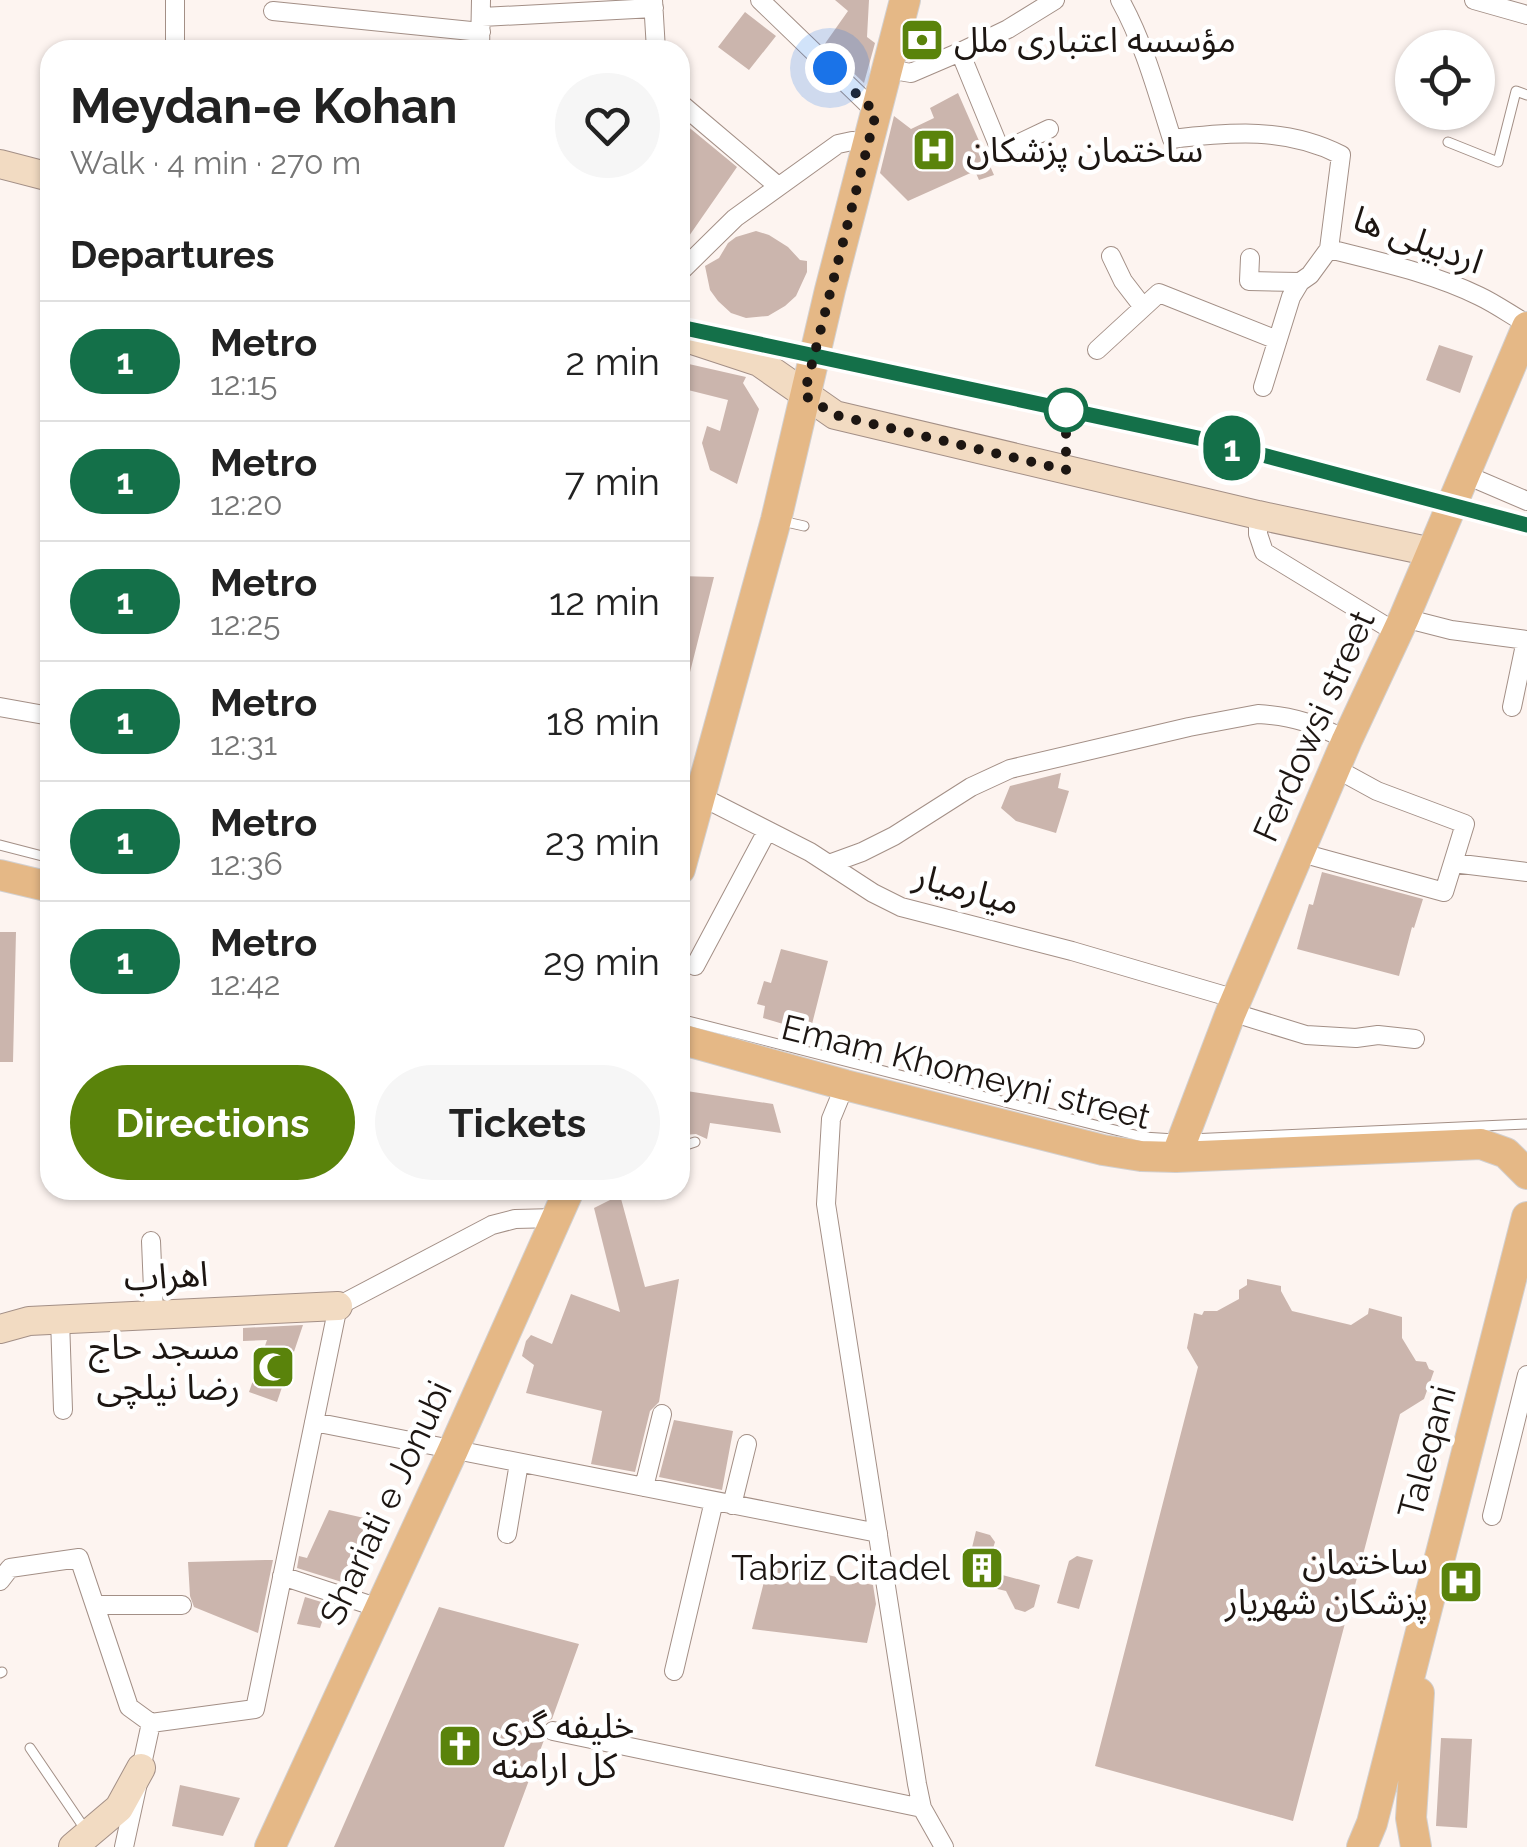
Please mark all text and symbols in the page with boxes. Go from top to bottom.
bank icon: مؤسسه اعتباری ملل [899,17,945,63]
place label: مؤسسه اعتباری ملل [954,19,1236,61]
map controls [1395,30,1495,130]
button: locate [1395,30,1495,130]
your location [805,43,855,93]
button: heart [555,73,660,178]
text: Meydan-e Kohan [70,78,458,134]
hospital icon: ساختمان پزشکان [911,127,957,173]
place label: ساختمان پزشکان [966,129,1203,172]
text: Walk · 4 min · 270 m [70,144,361,181]
street label: اردبیلی ها [1347,197,1489,283]
text: Departures [70,232,275,277]
text: Metro [210,320,317,365]
text: 2 min [565,339,660,384]
text: 1 [116,341,134,382]
text: 12:15 [210,365,278,402]
unlabelled marker [1045,389,1087,431]
line badge: 1 [1200,416,1264,480]
text: 1 [1223,428,1241,469]
text: Metro [210,440,317,485]
text: 7 min [565,459,660,504]
text: 1 [116,461,134,502]
text: 12:20 [210,485,283,522]
text: Metro [210,560,317,605]
text: 12 min [549,579,660,624]
text: 1 [116,581,134,622]
street label: Ferdowsi street [1244,604,1383,848]
text: 12:25 [210,605,281,642]
text: Metro [210,680,317,725]
text: 18 min [546,699,660,744]
text: 1 [116,701,134,742]
text: 12:31 [210,725,277,762]
text: Metro [210,800,317,845]
text: 23 min [545,819,660,864]
text: 1 [116,821,134,862]
text: 12:36 [210,845,283,882]
street label: میارمیار [909,854,1024,924]
text: Metro [210,920,317,965]
text: 29 min [543,939,660,984]
text: 1 [116,941,134,982]
text: 12:42 [210,965,281,1002]
street label: Emam Khomeyni street [778,1006,1155,1137]
button: Directions [70,1065,355,1180]
button: Tickets [375,1065,660,1180]
street label: اهراب [123,1253,209,1298]
place label: مسجد حاج رضا نیلچی [89,1326,240,1409]
mosque icon: مسجد حاج رضا نیلچی [250,1344,296,1390]
street label: Shariati e Jonubi [311,1374,460,1631]
street label: Taleqani [1389,1381,1464,1523]
place label: ساختمان پزشکان شهریار [1224,1541,1428,1624]
building icon: Tabriz Citadel [959,1545,1005,1591]
place label: Tabriz Citadel [731,1547,950,1588]
hospital icon: ساختمان پزشکان شهریار [1438,1559,1484,1605]
place label: خلیفه گری کل ارامنه [492,1705,634,1787]
church icon: خلیفه گری کل ارامنه [437,1723,483,1769]

